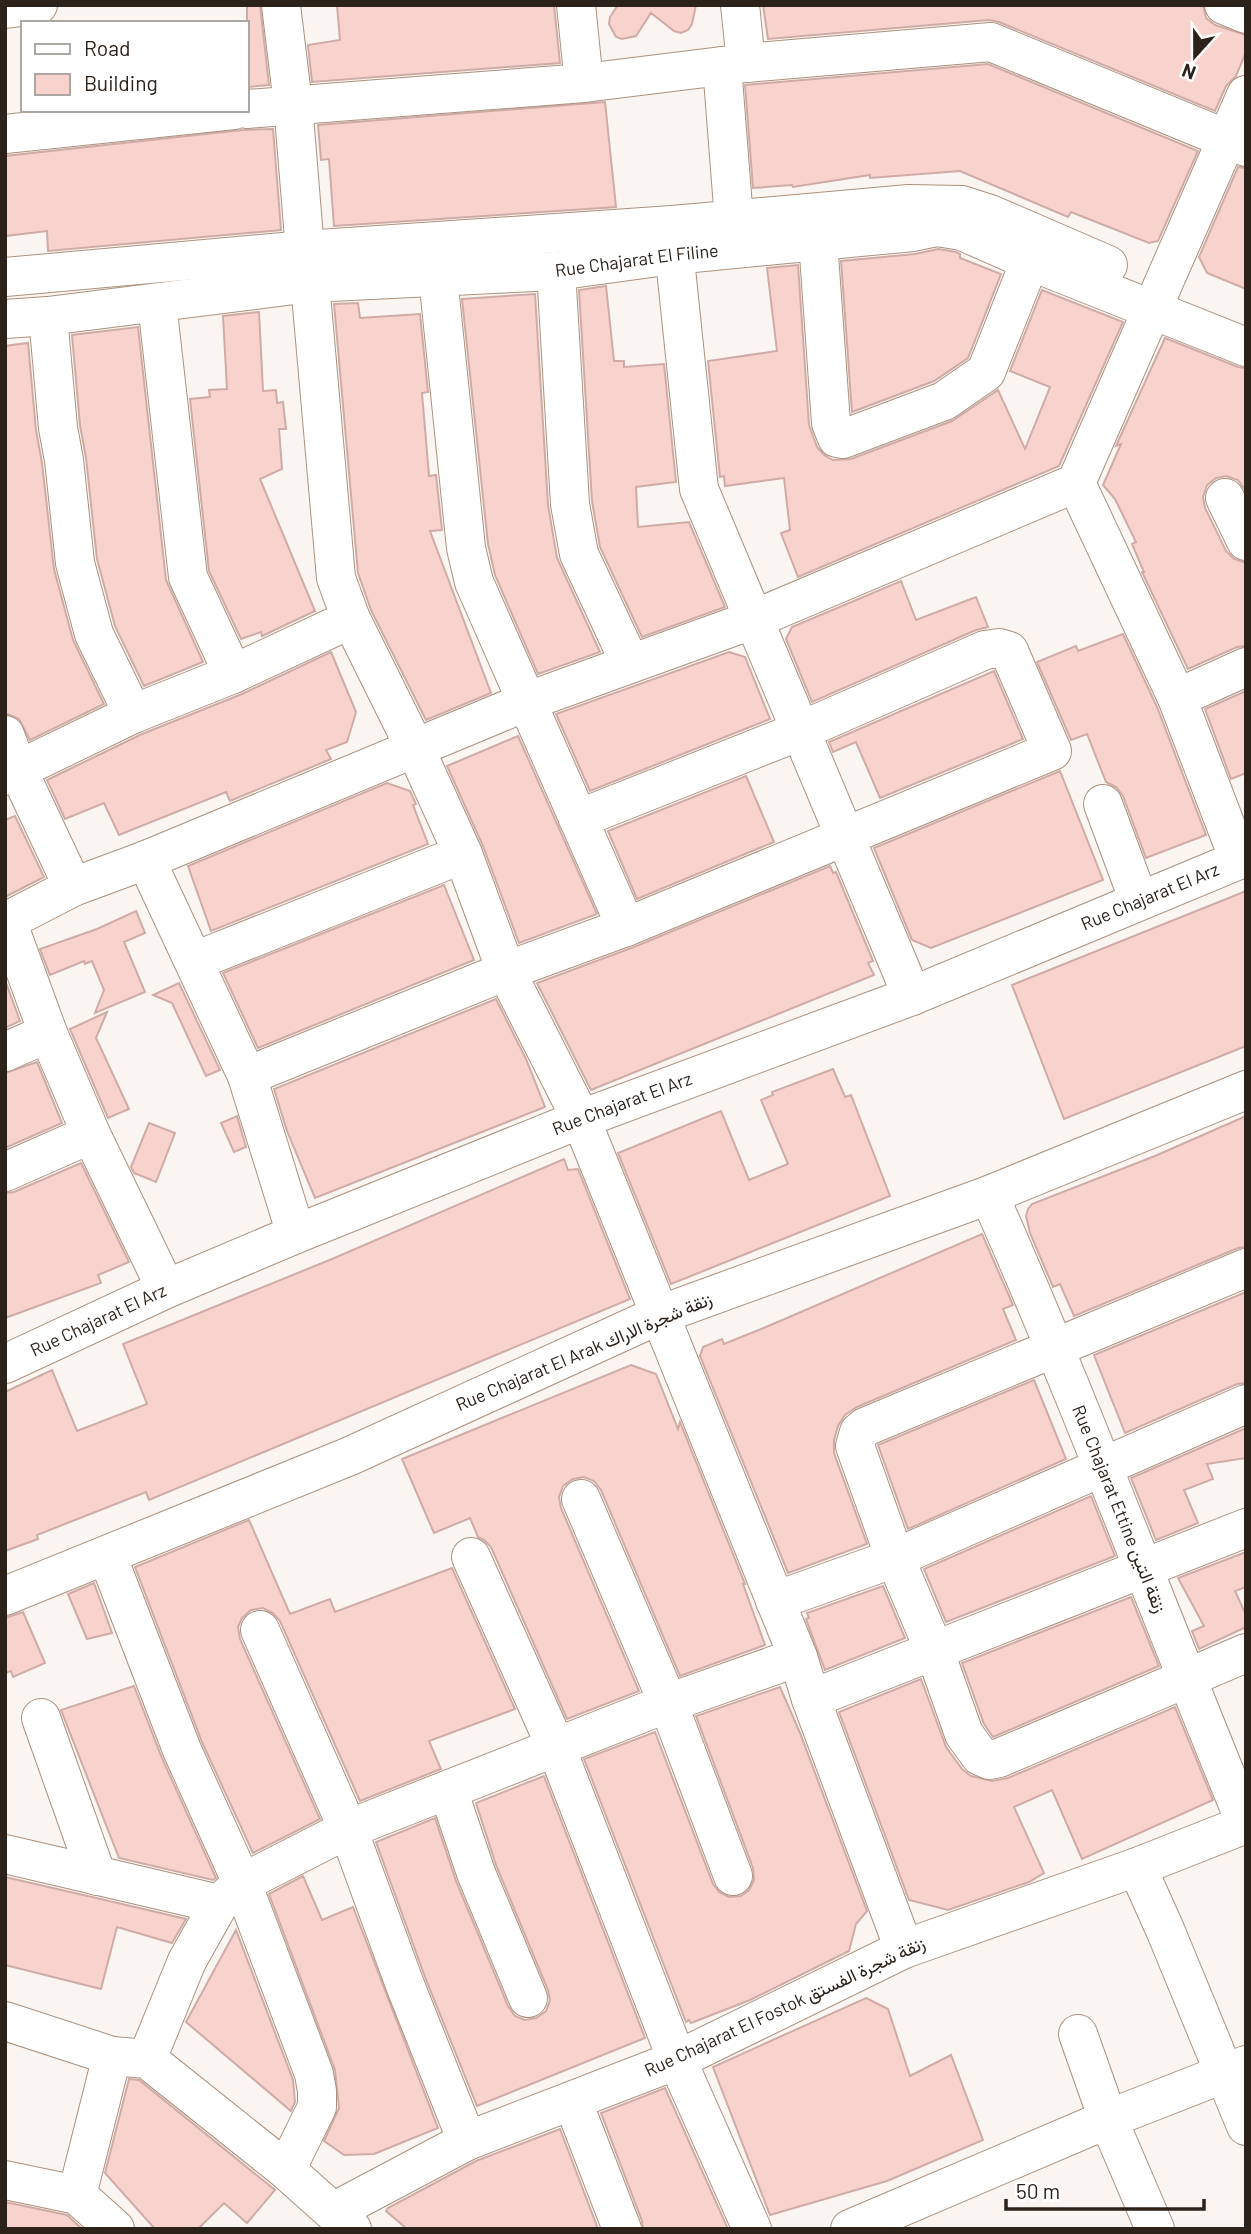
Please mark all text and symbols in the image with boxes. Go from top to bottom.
legend [21,21,248,112]
north arrow [1160,21,1230,91]
text: Road [84,35,130,60]
text: N [1179,59,1199,85]
text: Building [84,70,158,95]
street label: Rue Chajarat El Filine [554,239,719,281]
street label: Rue Chajarat El Arz [1077,858,1222,935]
street label: Rue Chajarat El Arz [549,1067,695,1139]
street label: Rue Chajarat El Arz [26,1279,169,1361]
street label: Rue Chajarat El Arak زنقة شجرة الاراك [452,1287,715,1416]
street label: Rue Chajarat Ettine زنقة التين [1067,1401,1172,1616]
street label: Rue Chajarat El Fostok زنقة شجرة الفستق [641,1931,929,2082]
scale bar [1006,2168,1204,2212]
text: 50 m [1016,2178,1060,2203]

